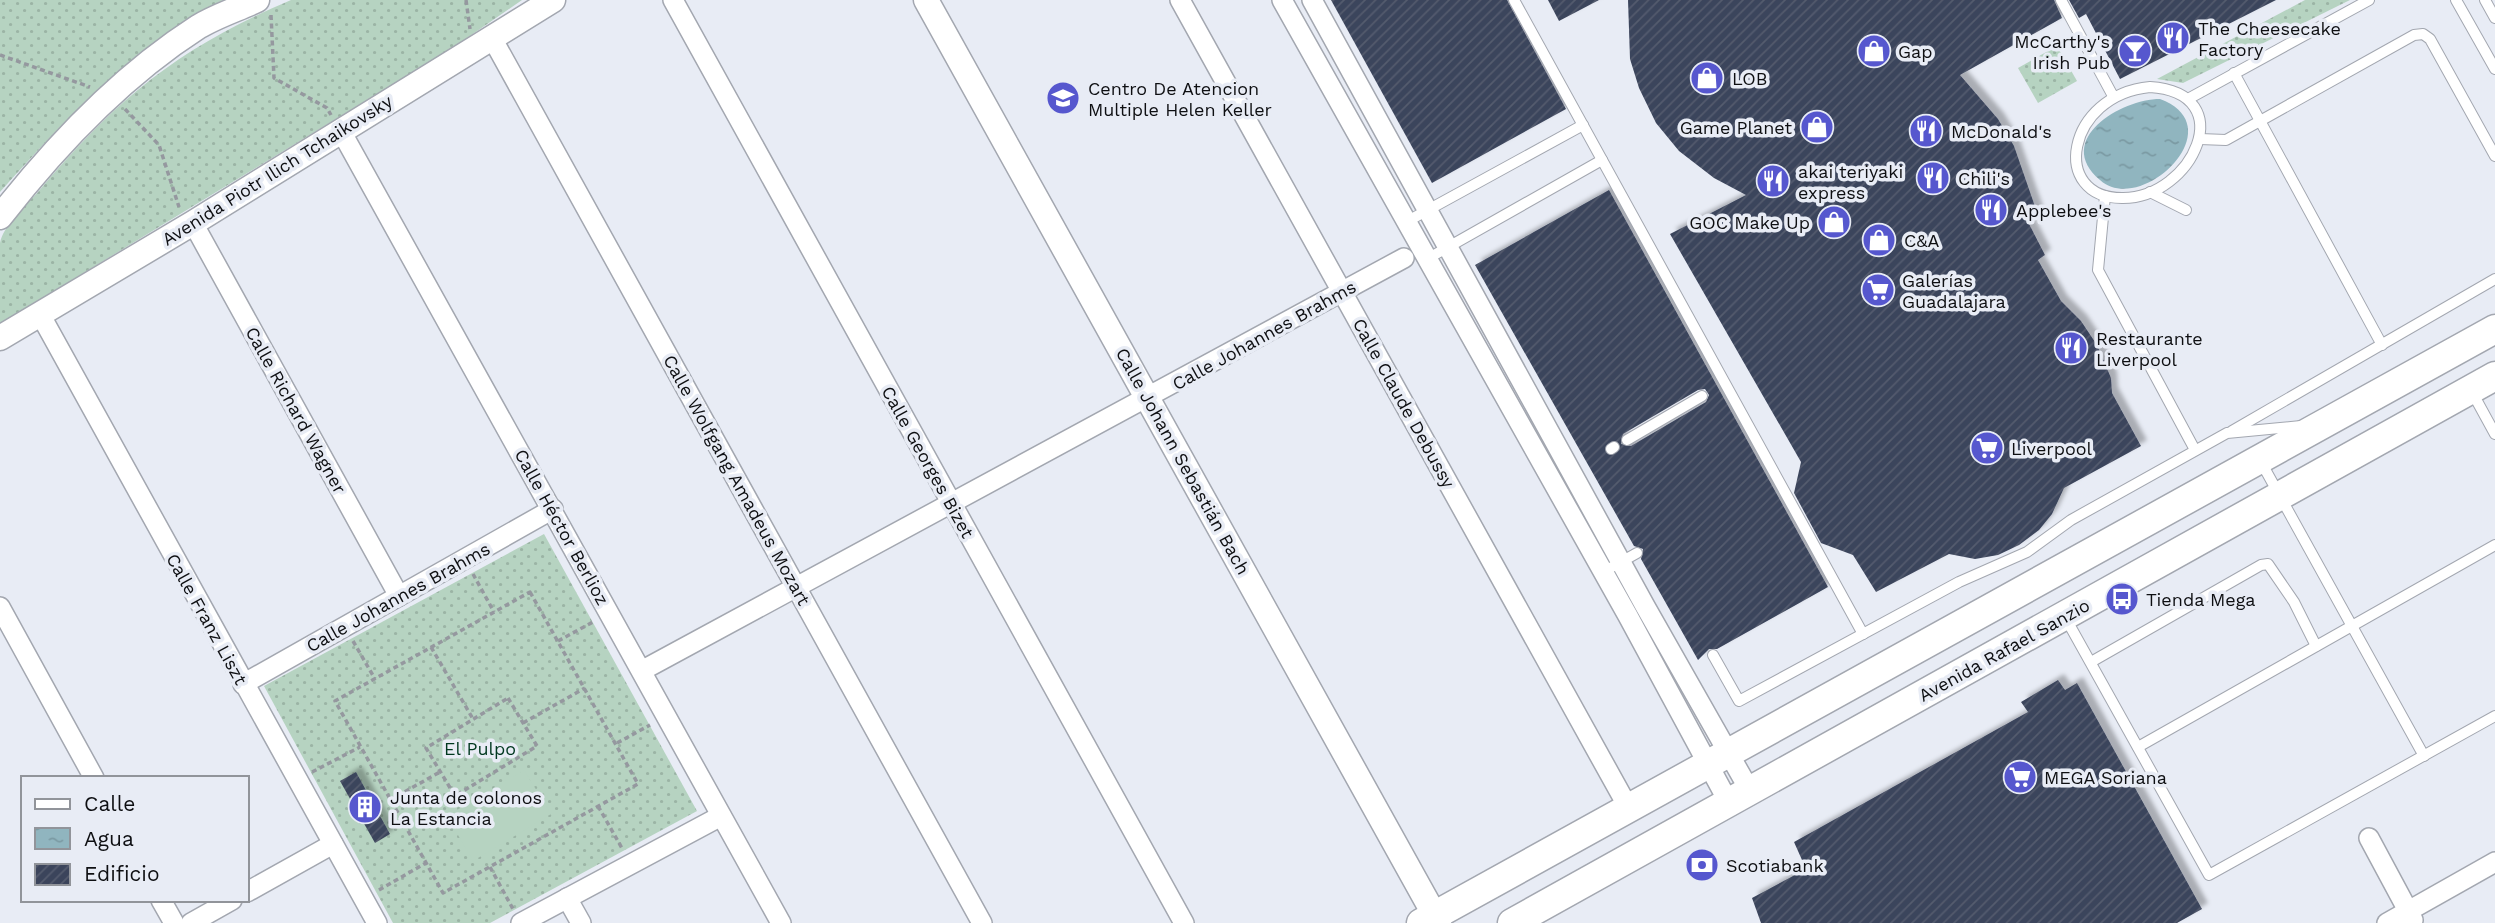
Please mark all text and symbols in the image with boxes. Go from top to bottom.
place label: The Cheesecake Factory [2198,18,2341,60]
restaurant icon: The Cheesecake Factory [2154,19,2192,57]
place label: McCarthy's Irish Pub [2014,31,2110,73]
shop icon: Gap [1855,32,1893,70]
bar icon: McCarthy's Irish Pub [2116,32,2154,70]
place label: Gap [1898,41,1933,62]
shop icon: LOB [1688,59,1726,97]
place label: LOB [1732,68,1768,89]
place label: Centro De Atencion Multiple Helen Keller [1088,78,1272,120]
school or university icon: Centro De Atencion Multiple Helen Keller [1044,79,1082,117]
street label: Avenida Piotr Ilich Tchaikovsky [158,90,397,250]
shop icon: Game Planet [1798,108,1836,146]
restaurant icon: McDonald's [1907,112,1945,150]
place label: Game Planet [1680,117,1792,138]
place label: McDonald's [1951,121,2052,142]
restaurant icon: Chili's [1914,159,1952,197]
place label: akai teriyaki express [1798,161,1903,203]
restaurant icon: akai teriyaki express [1754,162,1792,200]
place label: Chili's [1958,168,2010,189]
restaurant icon: Applebee's [1972,191,2010,229]
place label: Applebee's [2016,200,2112,221]
shop icon: GOC Make Up [1815,203,1853,241]
place label: GOC Make Up [1689,212,1810,233]
shop icon: C&A [1860,221,1898,259]
place label: C&A [1904,230,1940,251]
place label: Galerías Guadalajara [1902,270,2006,312]
supermarket icon: Galerías Guadalajara [1859,271,1897,309]
street label: Calle Johannes Brahms [1168,276,1360,394]
street label: Calle Claude Debussy [1349,315,1460,492]
street label: Calle Richard Wagner [241,323,351,497]
place label: Restaurante Liverpool [2096,328,2203,370]
restaurant icon: Restaurante Liverpool [2052,329,2090,367]
street label: Calle Johann Sebastián Bach [1112,344,1254,578]
street label: Calle Wolfgang Amadeus Mozart [659,351,815,609]
street label: Calle Georges Bizet [877,382,979,542]
supermarket icon: Liverpool [1968,429,2006,467]
place label: Liverpool [2011,438,2093,459]
street label: Calle Héctor Berlioz [510,445,614,609]
street label: Calle Johannes Brahms [302,538,494,656]
street label: Calle Franz Liszt [162,550,252,689]
bus stop icon: Tienda Mega [2103,580,2141,618]
place label: Tienda Mega [2146,589,2255,610]
street label: Avenida Rafael Sanzio [1915,594,2093,706]
park label: El Pulpo [444,738,516,759]
supermarket icon: MEGA Soriana [2001,758,2039,796]
place label: MEGA Soriana [2044,767,2167,788]
legend [21,776,248,902]
place label: Junta de colonos La Estancia [390,787,542,829]
building icon: Junta de colonos La Estancia [346,788,384,826]
text: Calle [84,791,135,816]
text: Agua [84,826,134,851]
bank icon: Scotiabank [1683,846,1721,884]
place label: Scotiabank [1726,855,1824,876]
text: Edificio [84,861,160,886]

